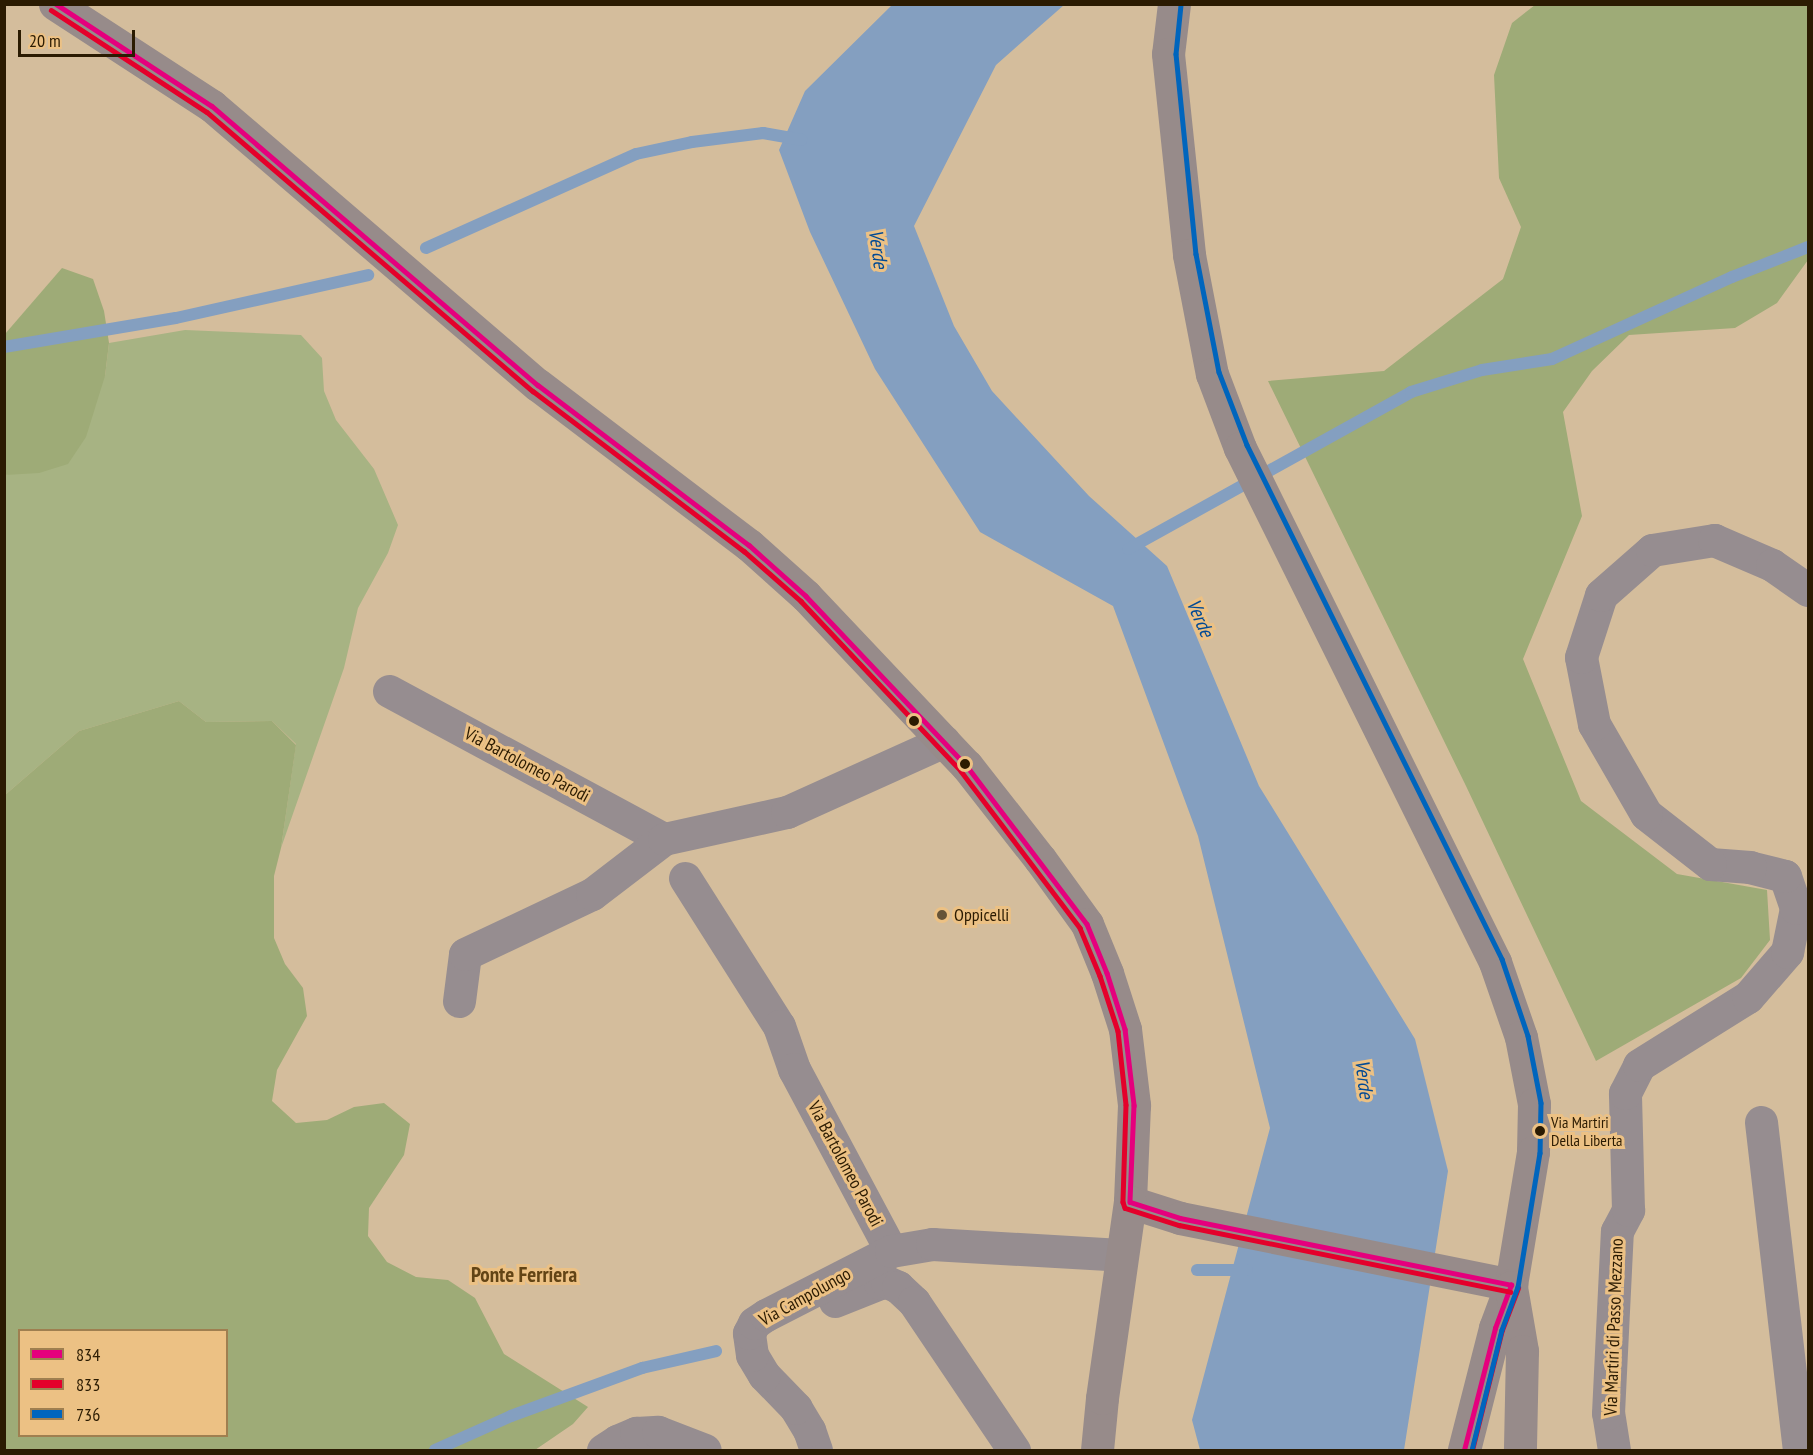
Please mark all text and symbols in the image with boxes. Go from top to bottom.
scale bar [21,18,138,56]
text: 20 m [29,29,61,52]
water label: Verde [863,228,893,270]
water label: Verde [1181,595,1219,641]
unlabelled marker [908,715,920,727]
street label: Via Bartolomeo Parodi [461,723,593,807]
unlabelled marker [959,758,971,770]
place label: Oppicelli [954,904,1009,926]
marker: Oppicelli [935,908,949,922]
water label: Verde [1350,1058,1378,1100]
street label: Via Bartolomeo Parodi [803,1098,887,1230]
place label: Via Martiri Della Liberta [1551,1112,1622,1150]
marker: Via Martiri Della Liberta [1534,1125,1546,1137]
street label: Via Martiri di Passo Mezzano [1600,1238,1628,1416]
district label: Ponte Ferriera [471,1262,577,1288]
street label: Via Campolungo [755,1263,855,1331]
legend [18,1329,228,1437]
text: 834 [76,1343,100,1366]
text: 833 [76,1373,100,1396]
text: 736 [76,1403,100,1426]

